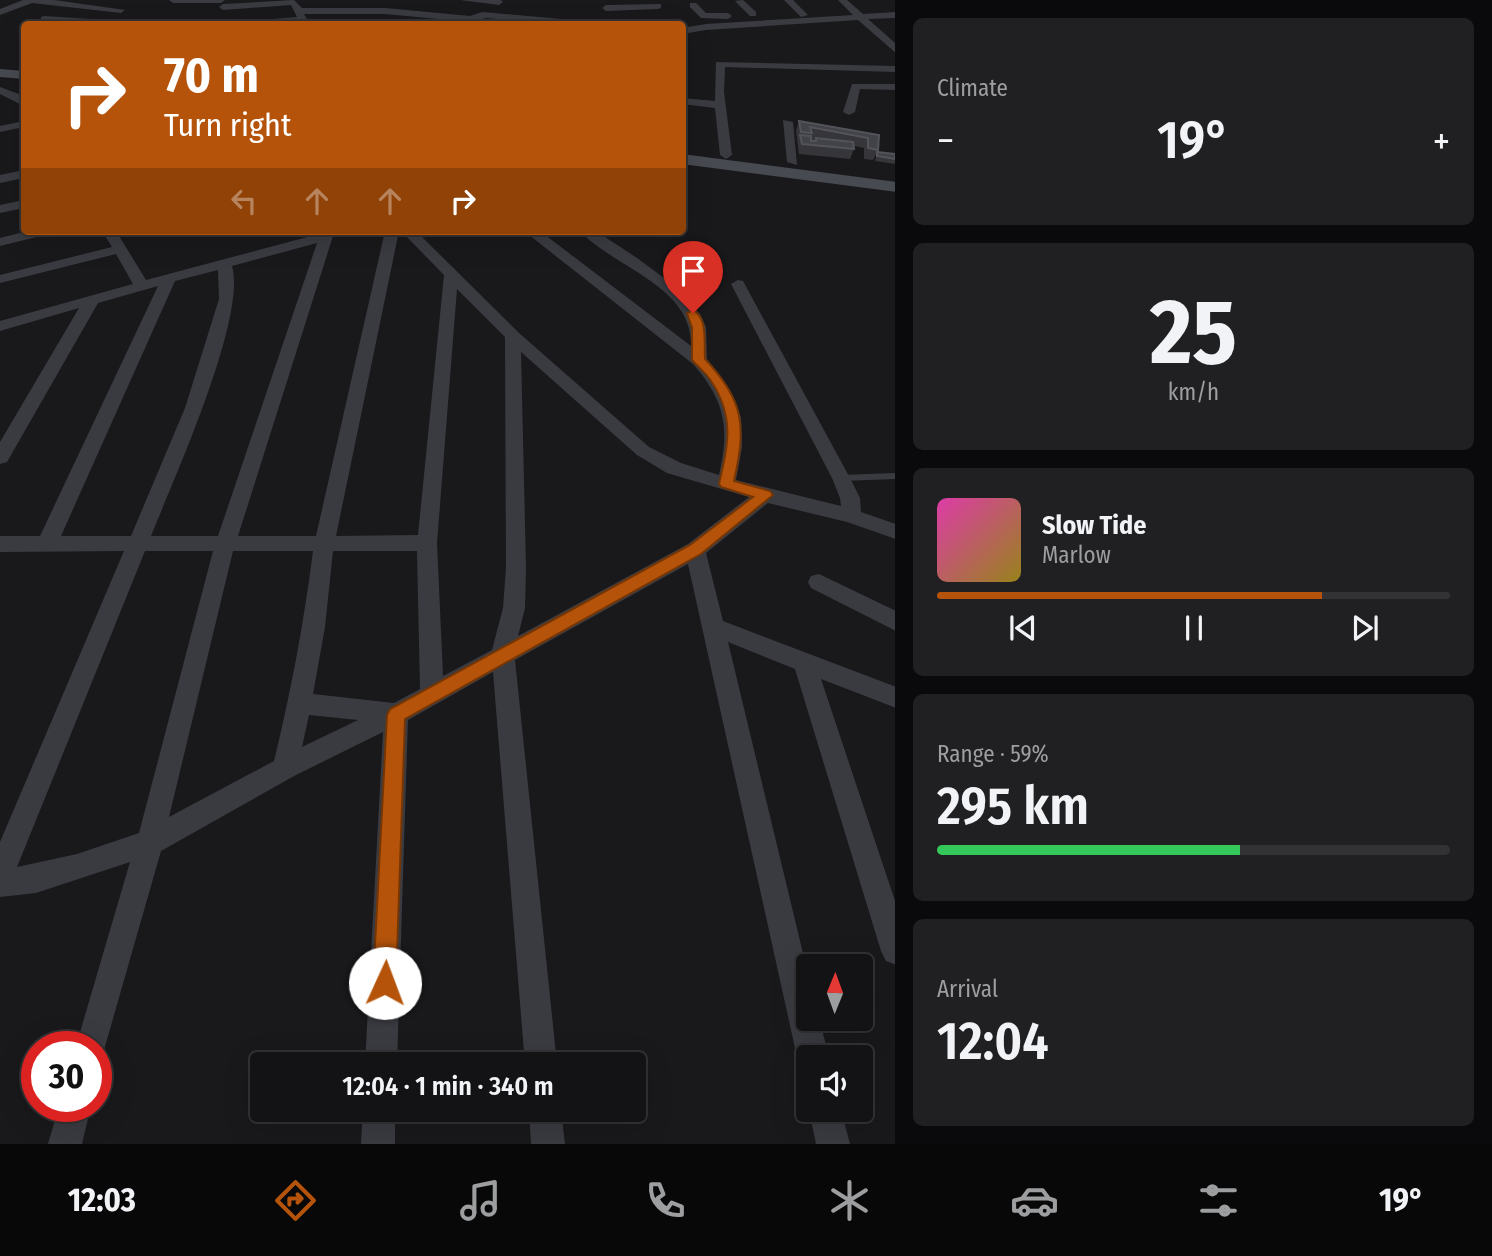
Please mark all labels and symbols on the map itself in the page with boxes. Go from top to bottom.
pin [663,241,723,313]
position arrow [348,946,422,1020]
north arrow [796,954,873,1031]
speed limit sign: 30 [21,1031,112,1122]

